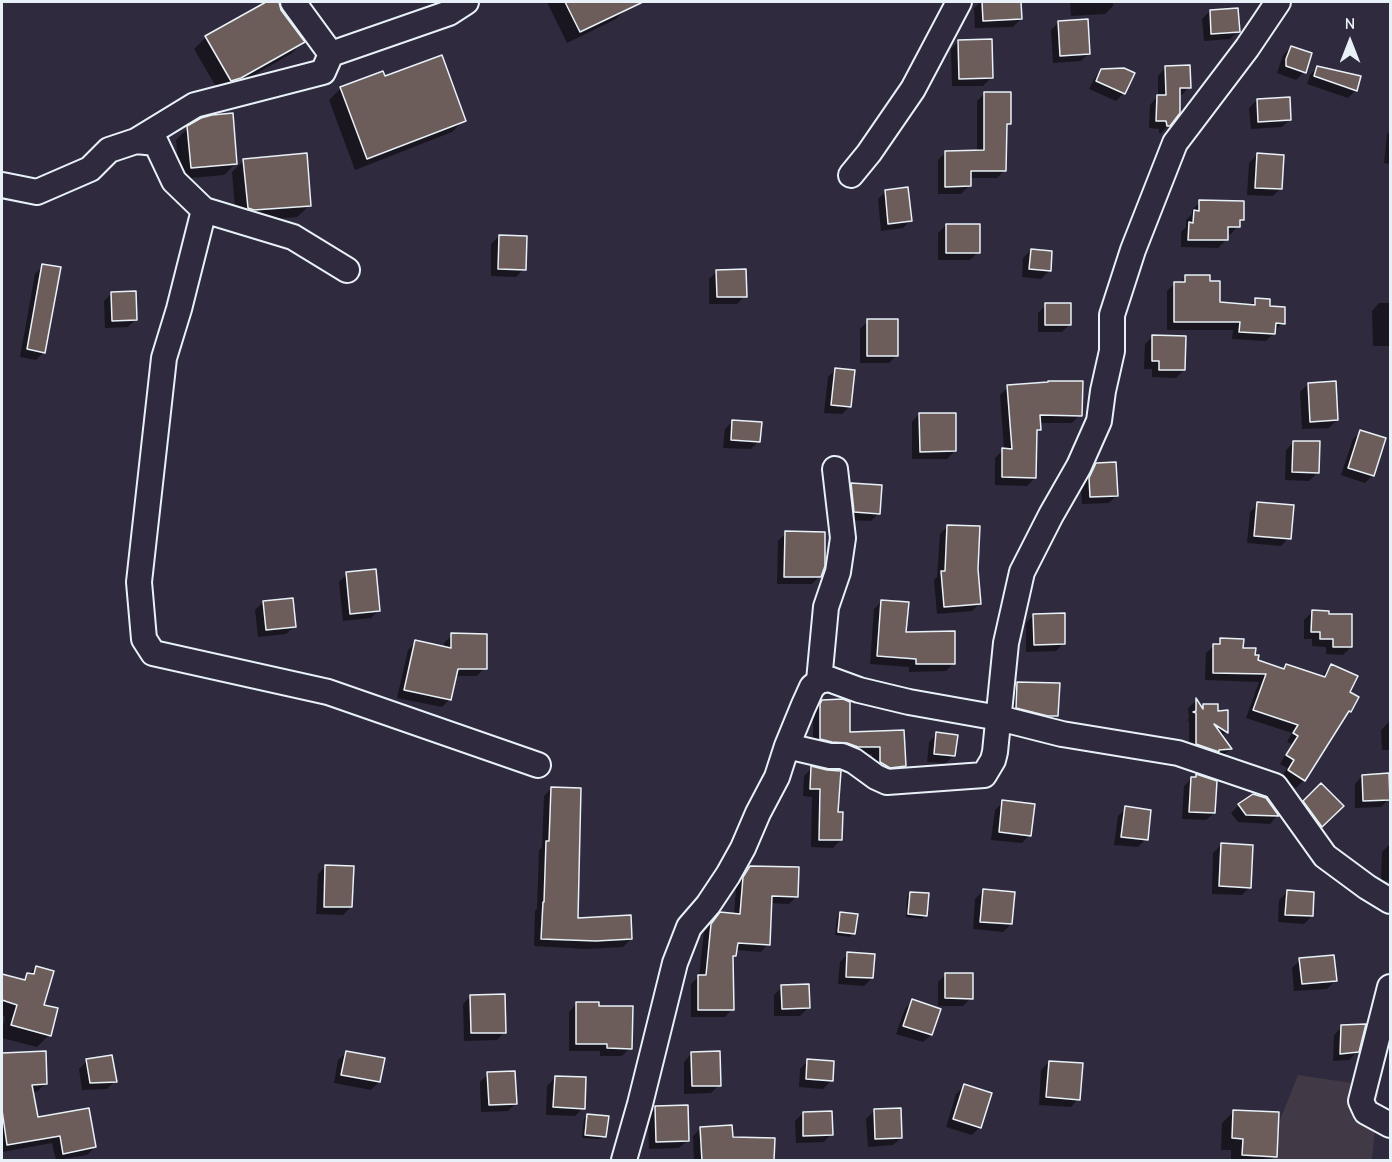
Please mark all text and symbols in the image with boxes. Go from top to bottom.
north arrow [1320,12,1380,72]
text: N [1345,15,1355,33]

